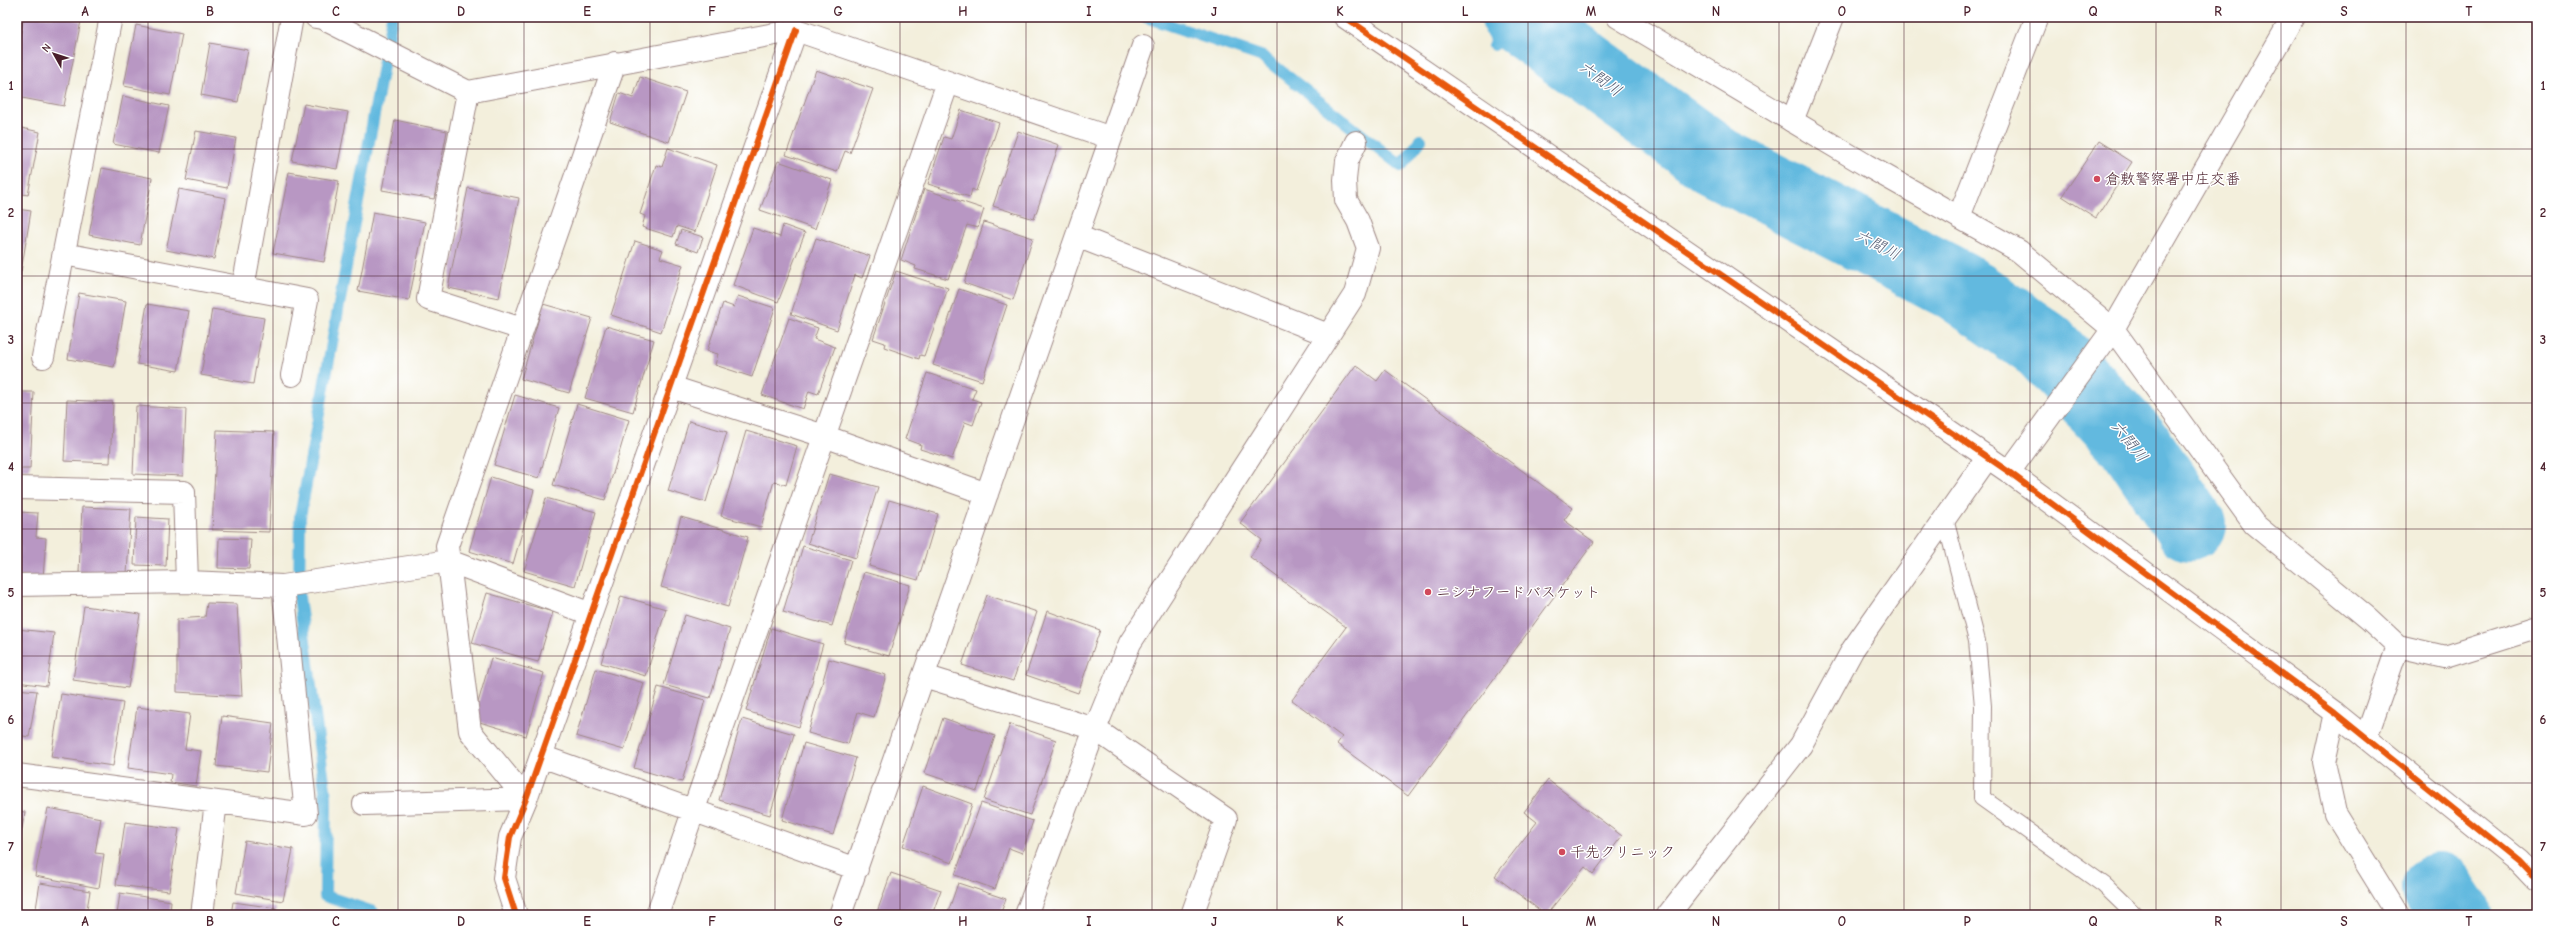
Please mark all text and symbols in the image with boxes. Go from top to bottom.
text: A [81,4,89,19]
text: B [206,4,214,19]
text: C [332,4,340,19]
text: D [457,4,465,19]
text: E [583,4,591,19]
text: F [708,4,716,19]
text: G [833,4,843,19]
text: H [958,4,968,19]
text: I [1086,4,1092,19]
text: J [1211,4,1217,19]
text: K [1336,4,1344,19]
text: L [1462,4,1469,19]
text: M [1586,4,1597,19]
text: N [1712,4,1720,19]
text: O [1838,4,1846,19]
text: P [1963,4,1971,19]
text: Q [2088,4,2098,19]
text: R [2214,4,2222,19]
text: S [2340,4,2348,19]
text: T [2466,4,2473,19]
north arrow [34,34,74,74]
text: N [39,41,54,55]
water label: 六間川 [1576,57,1625,100]
text: 1 [8,78,14,93]
text: 1 [2540,78,2546,93]
place label: 倉敷警察署中庄交番 [2105,170,2240,188]
marker: 倉敷警察署中庄交番 [2092,174,2102,184]
text: 2 [8,205,14,220]
text: 2 [2540,205,2546,220]
water label: 六間川 [1852,226,1903,264]
text: 3 [8,332,14,347]
text: 3 [2540,332,2546,347]
water label: 六間川 [2107,417,2151,466]
text: 4 [8,459,14,474]
text: 4 [2540,459,2546,474]
place label: ニシナフードバスケット [1436,583,1601,601]
text: 5 [8,585,15,600]
text: 5 [2540,585,2547,600]
marker: ニシナフードバスケット [1423,587,1433,597]
text: 6 [8,712,15,727]
text: 6 [2540,712,2547,727]
text: 7 [8,839,14,854]
text: 7 [2540,839,2546,854]
place label: 千先クリニック [1570,843,1675,861]
marker: 千先クリニック [1557,847,1567,857]
text: A [81,914,89,929]
text: B [206,914,214,929]
text: C [332,914,340,929]
text: D [457,914,465,929]
text: E [583,914,591,929]
text: F [708,914,716,929]
text: G [833,914,843,929]
text: H [958,914,968,929]
text: I [1086,914,1092,929]
text: J [1211,914,1217,929]
text: K [1336,914,1344,929]
text: L [1462,914,1469,929]
text: M [1586,914,1597,929]
text: N [1712,914,1720,929]
text: O [1838,914,1846,929]
text: P [1963,914,1971,929]
text: Q [2088,914,2098,929]
text: R [2214,914,2222,929]
text: S [2340,914,2348,929]
text: T [2466,914,2473,929]

